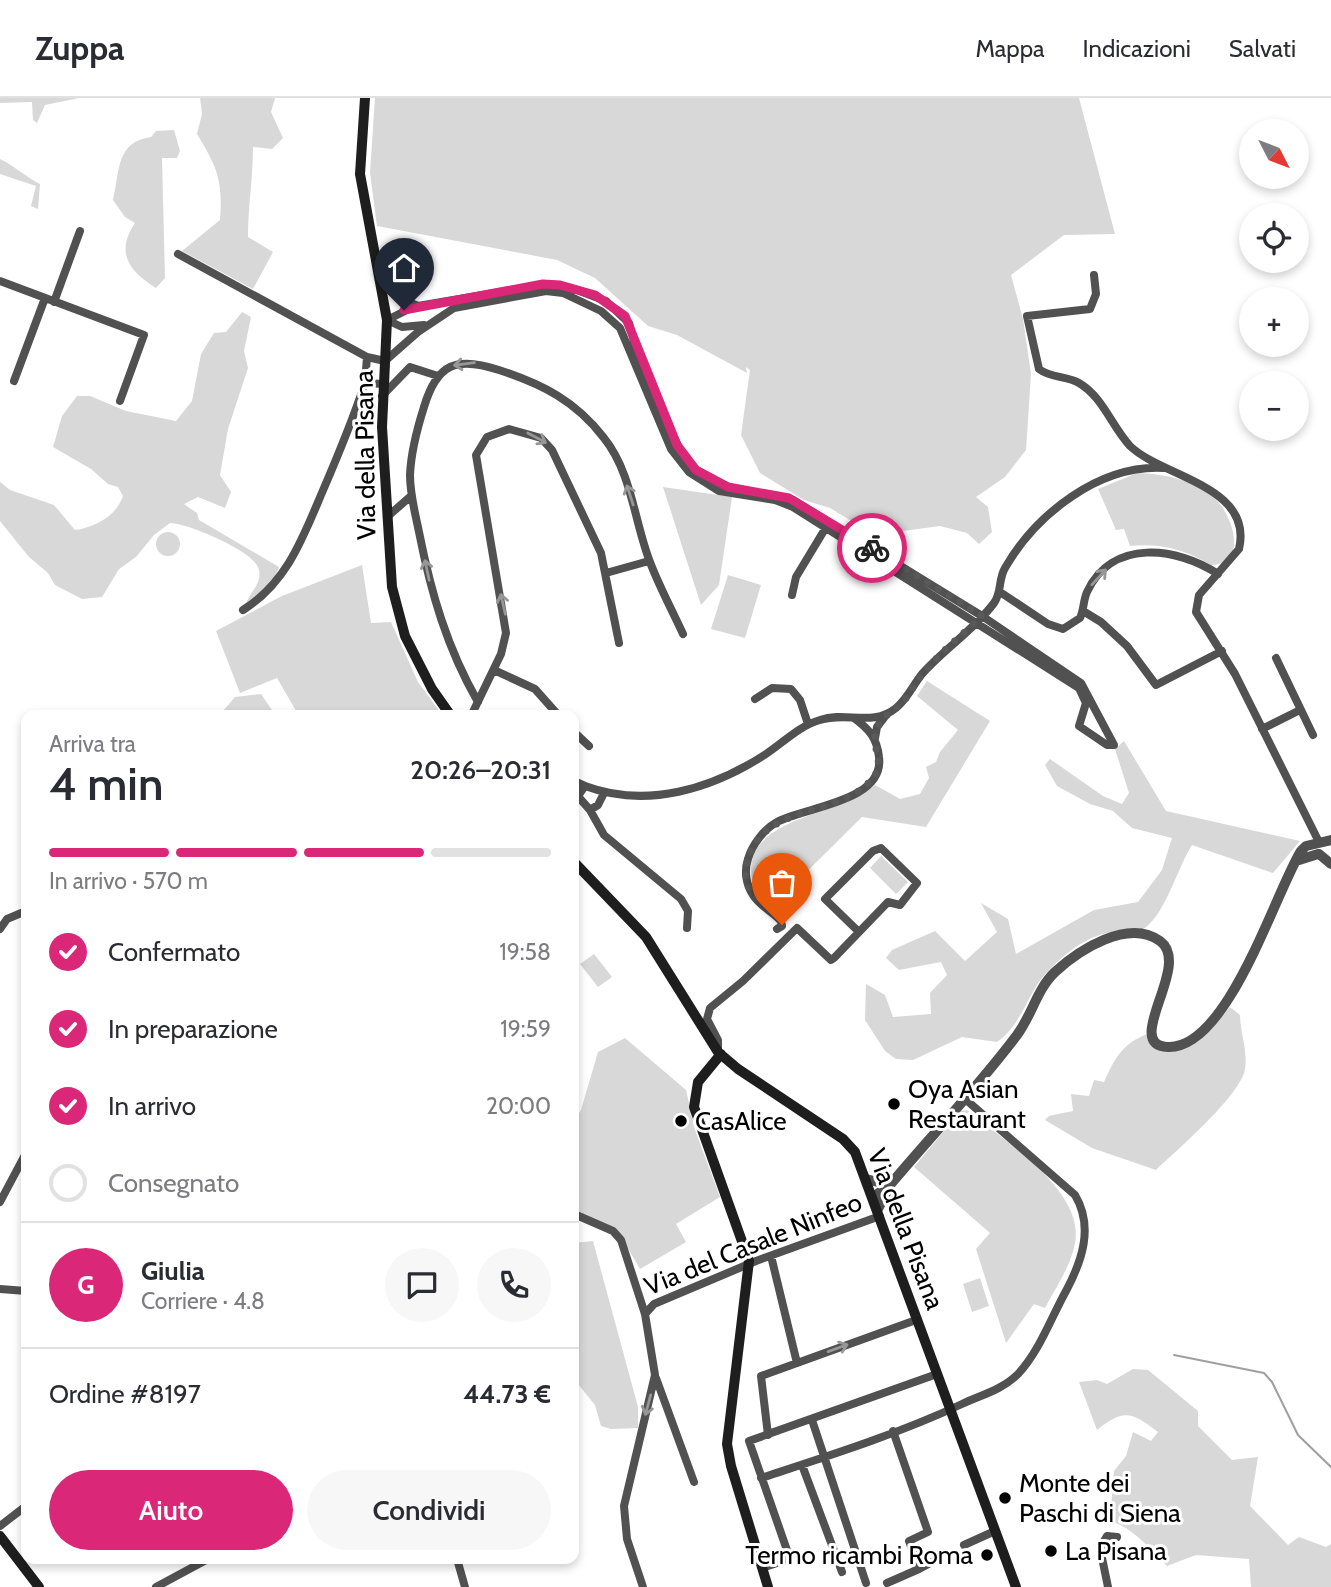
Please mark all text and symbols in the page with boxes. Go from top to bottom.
text: Zuppa [35,28,125,68]
text: Mappa [975,34,1045,63]
text: Indicazioni [1083,34,1191,63]
text: Salvati [1229,34,1296,63]
north arrow [1239,119,1309,189]
map controls [1239,119,1309,441]
button: locate [1239,203,1309,273]
pin [374,238,434,310]
icon: home [385,249,423,287]
button: + [1239,287,1309,357]
one-way arrow [453,358,476,371]
street label: Via della Pisana [348,369,382,540]
button: − [1239,371,1309,441]
one-way arrow [526,432,547,445]
one-way arrow [623,485,635,507]
courier [837,513,907,583]
icon: bike [853,529,891,567]
one-way arrow [419,559,433,582]
one-way arrow [1091,568,1107,586]
one-way arrow [496,593,509,616]
text: Arriva tra [49,730,136,758]
text: 20:26–20:31 [410,754,551,786]
text: 4 min [49,756,163,812]
pin [752,853,812,925]
icon: bag [763,864,801,902]
text: In arrivo · 570 m [49,867,208,895]
icon: check [49,933,87,971]
text: Confermato [108,936,240,968]
text: 19:58 [499,938,551,966]
icon: check [49,1010,87,1048]
text: In preparazione [108,1013,278,1045]
text: 19:59 [500,1015,551,1043]
place label: Oya Asian Restaurant [908,1073,1026,1135]
icon: check [49,1087,87,1125]
text: In arrivo [108,1090,196,1122]
text: 20:00 [486,1092,551,1120]
marker: Oya Asian Restaurant [886,1096,902,1112]
place label: CasAlice [695,1105,787,1137]
marker: CasAlice [673,1113,689,1129]
street label: Via della Pisana [861,1144,952,1314]
text: Consegnato [108,1167,239,1199]
street label: Via del Casale Ninfeo [640,1186,866,1302]
button: chat [385,1248,459,1322]
button: phone [477,1248,551,1322]
text: Giulia [141,1255,205,1287]
text: G [77,1269,95,1301]
text: Corriere · 4.8 [141,1287,265,1315]
one-way arrow [827,1341,849,1353]
text: Ordine #8197 [49,1378,201,1410]
text: 44.73 € [463,1378,551,1410]
one-way arrow [641,1393,654,1416]
place label: Monte dei Paschi di Siena [1019,1467,1181,1529]
button: Aiuto [49,1470,293,1550]
button: Condividi [307,1470,551,1550]
marker: Monte dei Paschi di Siena [997,1490,1013,1506]
place label: La Pisana [1065,1535,1167,1567]
place label: Termo ricambi Roma [745,1539,974,1571]
marker: La Pisana [1043,1543,1059,1559]
marker: Termo ricambi Roma [979,1547,995,1563]

